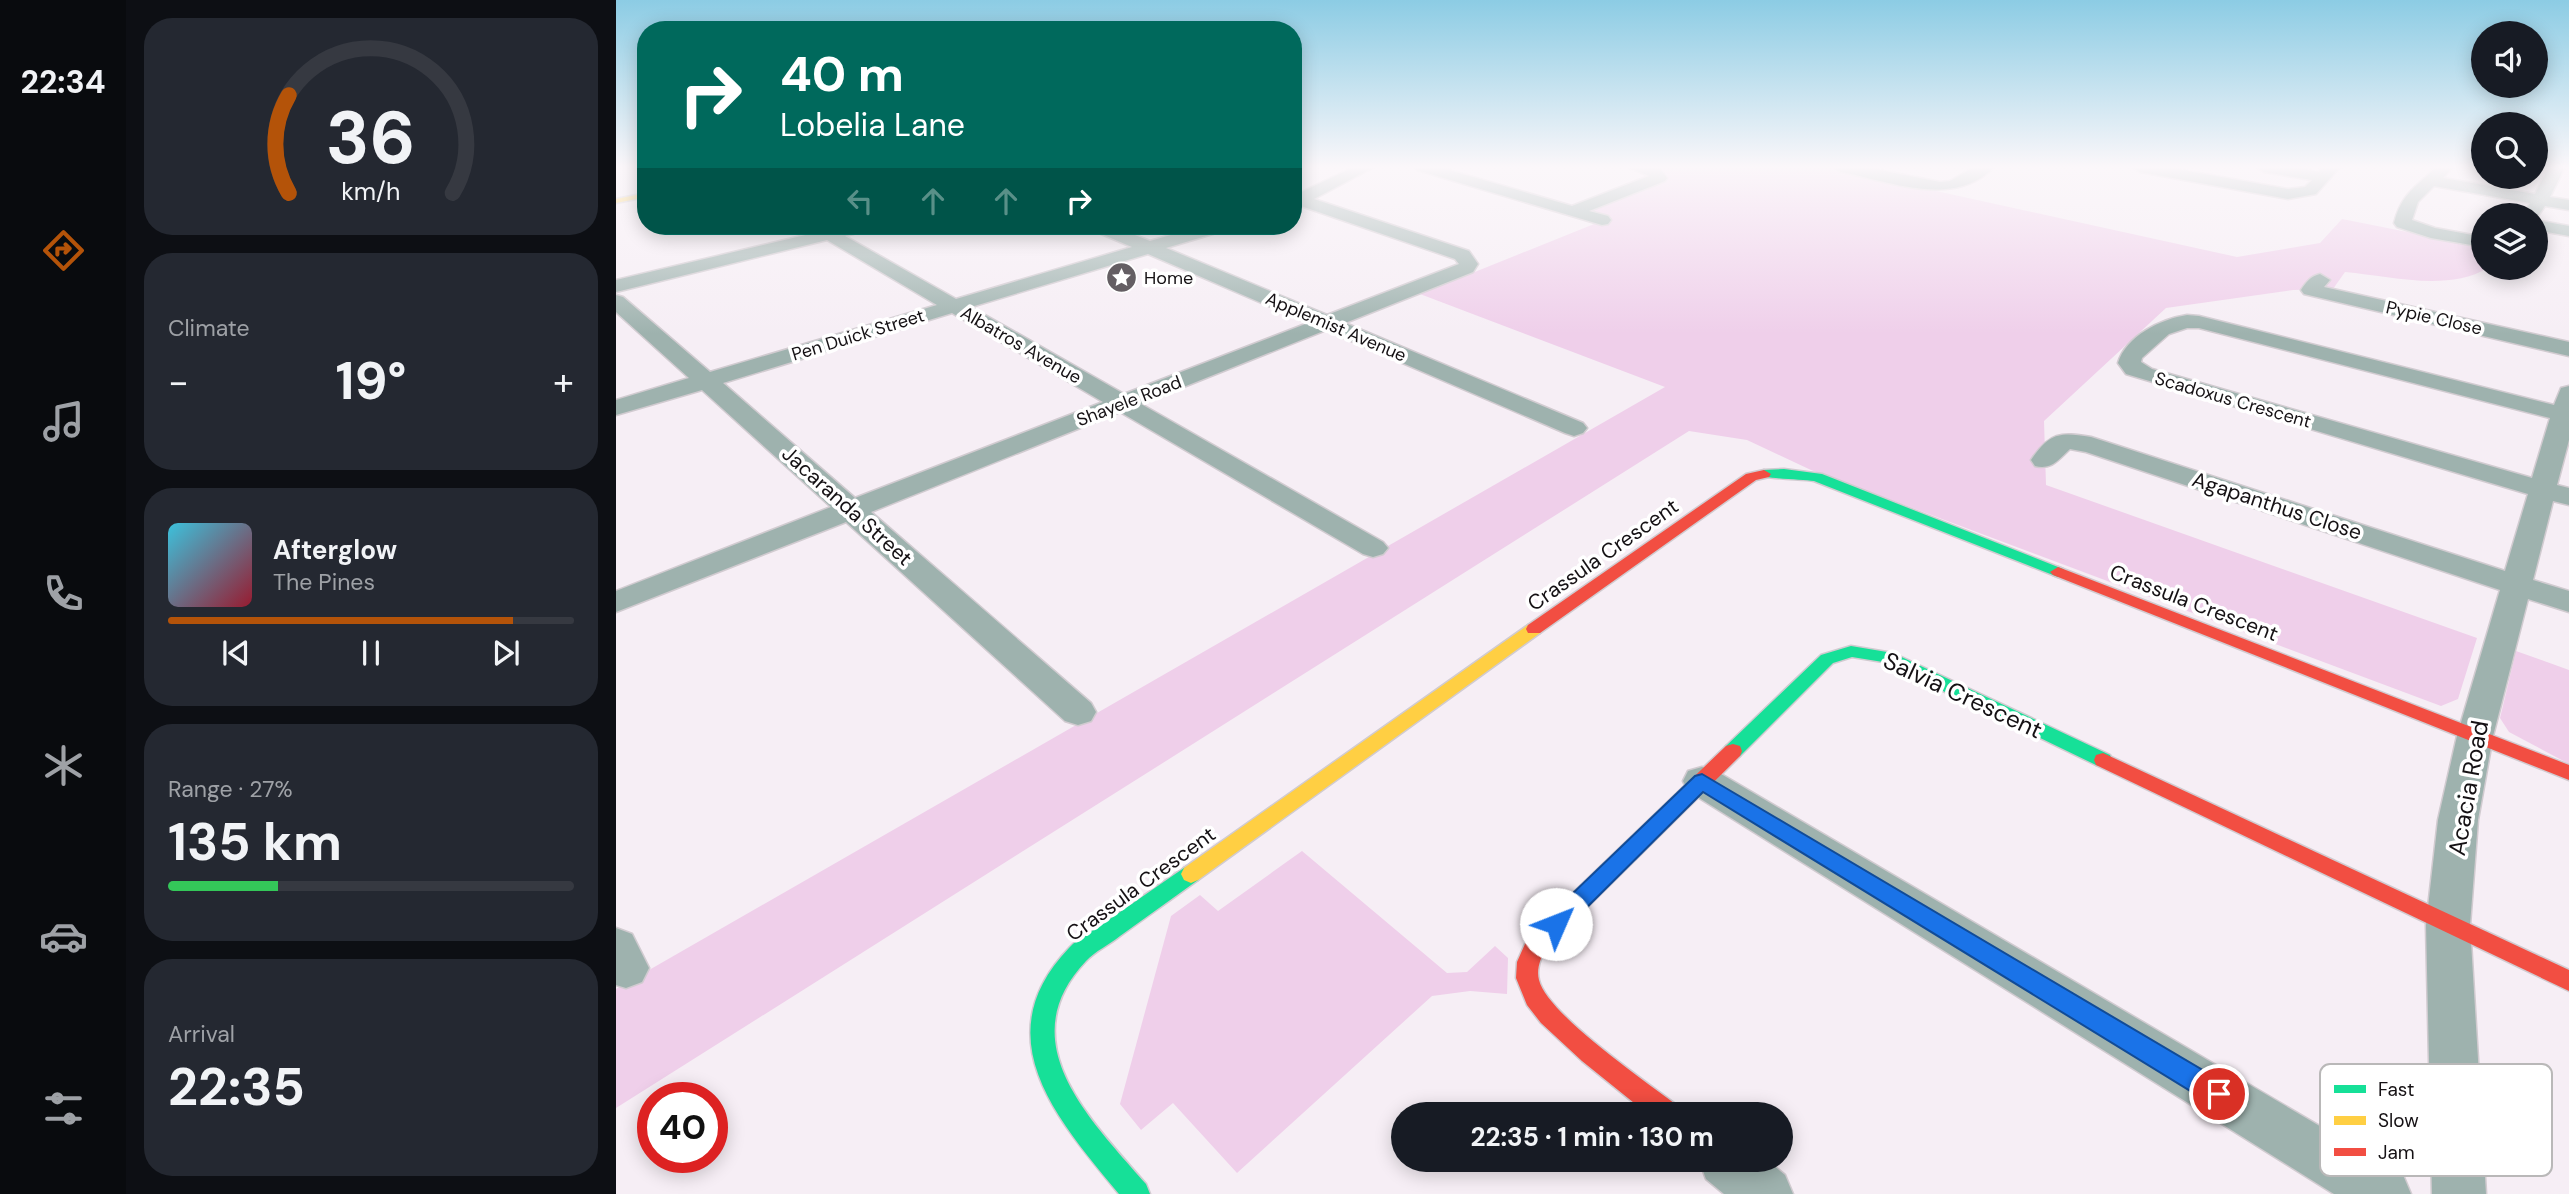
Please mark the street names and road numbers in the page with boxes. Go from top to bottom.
street label: Applemist Avenue [1262,287,1410,367]
street label: Pypie Close [2384,295,2484,341]
street label: Albatros Avenue [956,301,1086,389]
street label: Pen Duick Street [789,303,927,367]
street label: Scadoxus Crescent [2152,366,2314,434]
street label: Shayele Road [1073,370,1185,432]
street label: Jacaranda Street [776,440,918,572]
street label: Agapanthus Close [2189,465,2365,547]
street label: Crassula Crescent [1522,492,1684,618]
street label: Crassula Crescent [2106,558,2282,648]
street label: Salvia Crescent [1878,645,2048,745]
street label: Acacia Road [2441,718,2495,858]
street label: Crassula Crescent [1061,820,1221,948]

